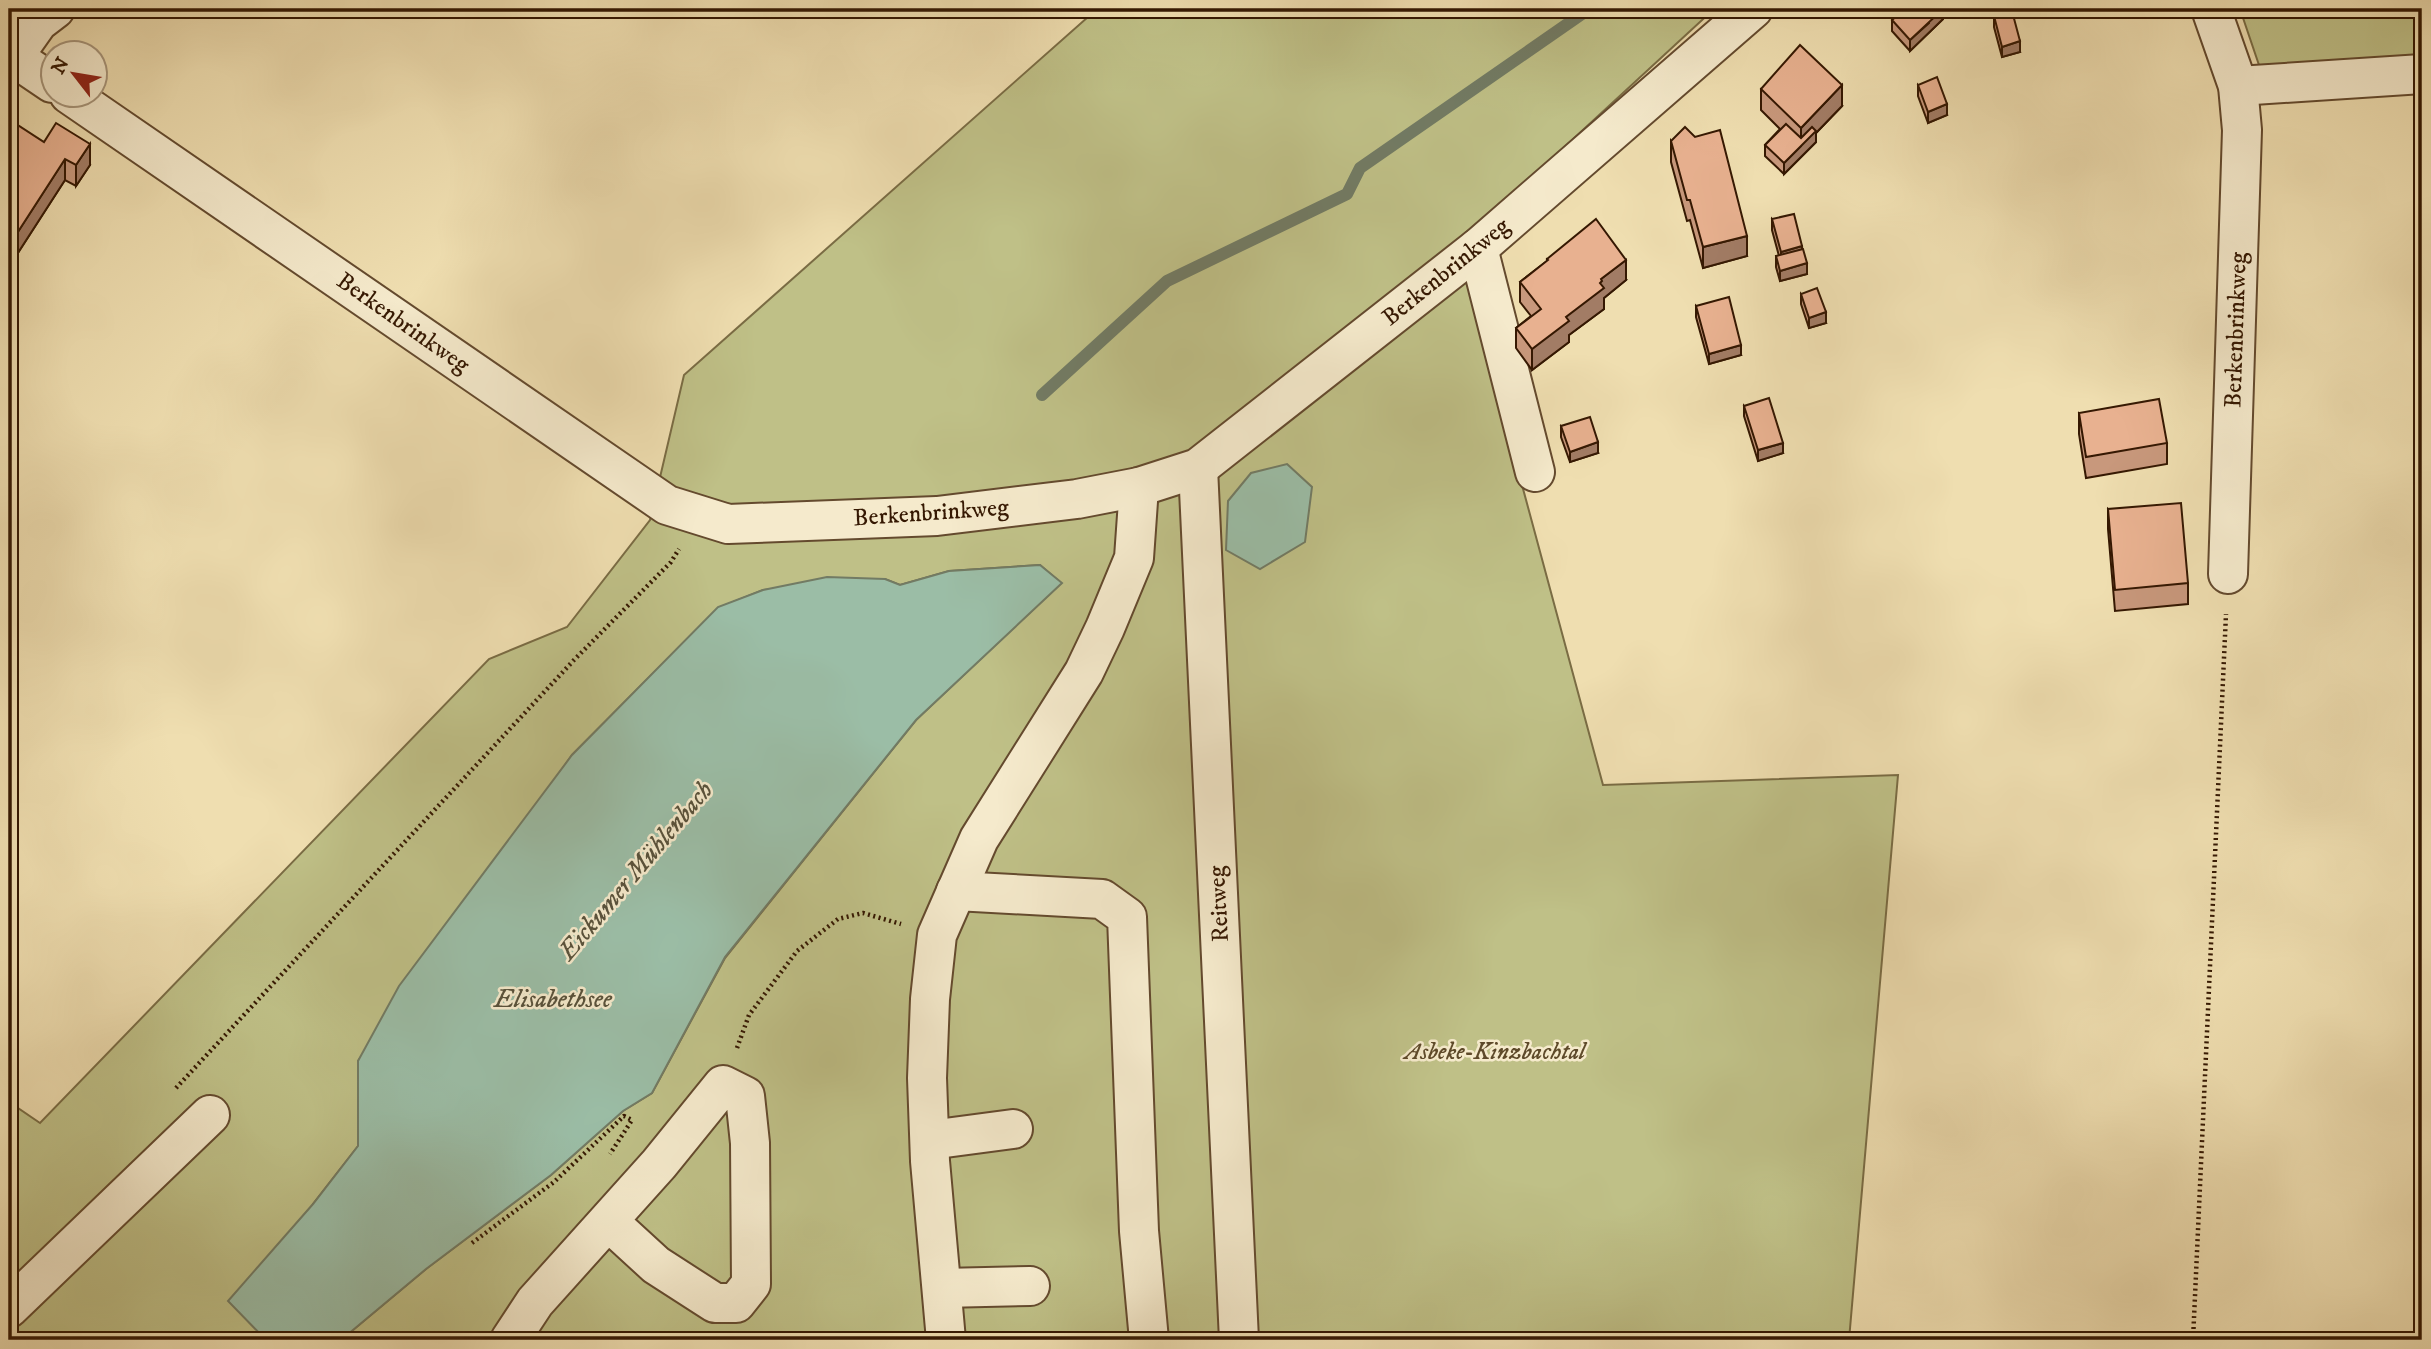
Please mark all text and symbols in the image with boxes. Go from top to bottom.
north arrow [38,38,108,108]
text: N [47,53,75,79]
street label: Berkenbrinkweg [1376,211,1516,333]
street label: Berkenbrinkweg [2218,251,2254,408]
street label: Berkenbrinkweg [331,266,476,380]
street label: Berkenbrinkweg [852,493,1010,533]
water label: Eickumer Mühlenbach [550,774,721,969]
street label: Reitweg [1202,865,1236,943]
water label: Elisabethsee [492,983,613,1016]
park label: Asbeke-Kinzbachtal [1402,1037,1588,1067]

